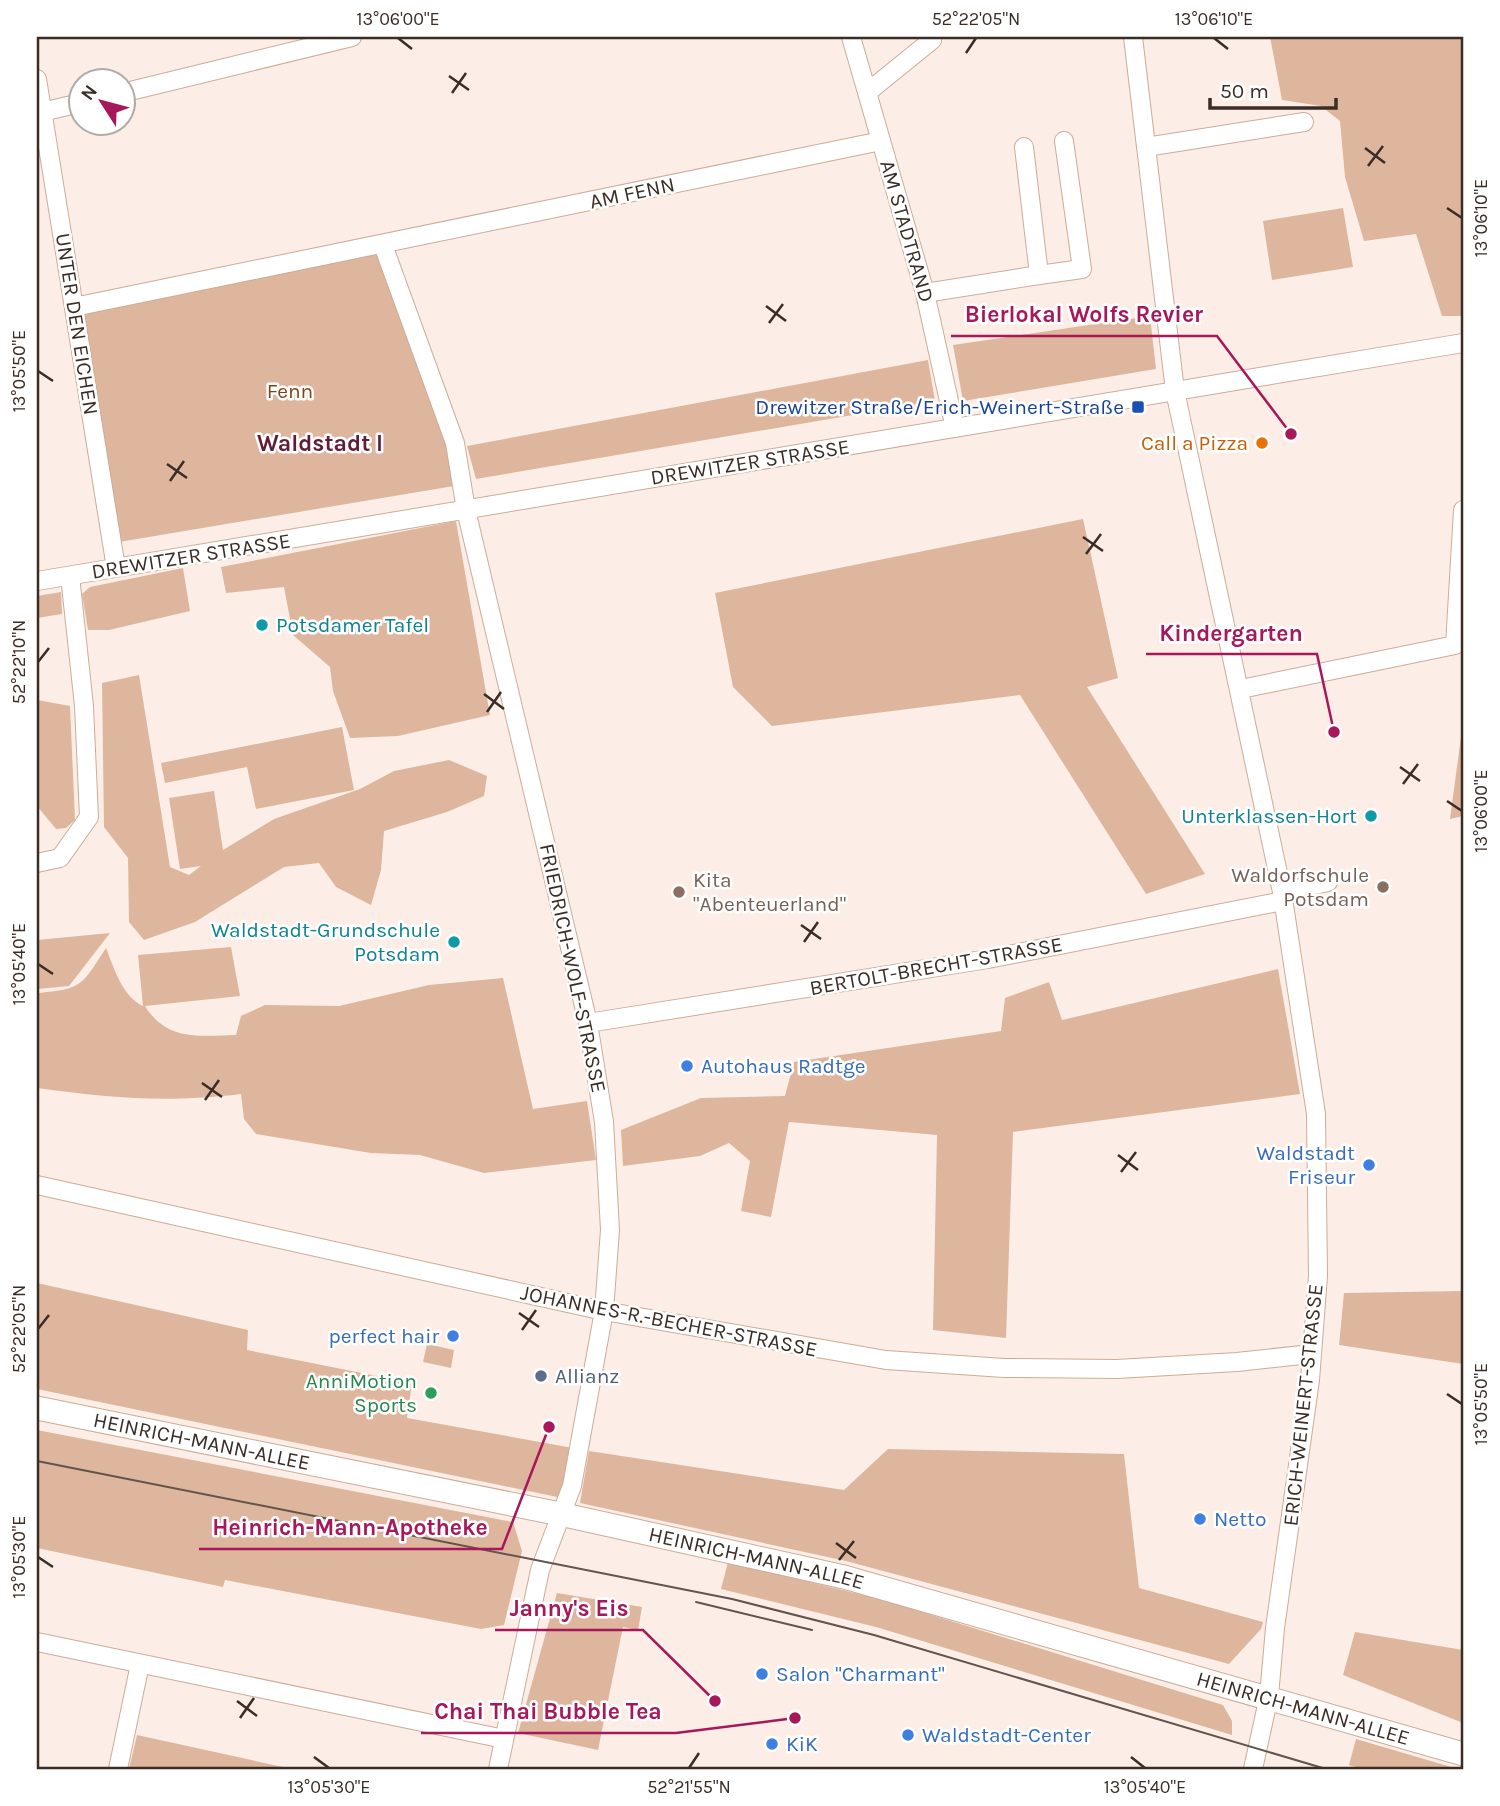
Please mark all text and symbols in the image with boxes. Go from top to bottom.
text: 13°06'00"E [356,8,440,30]
text: 52°22'05"N [932,8,1020,30]
text: 13°06'10"E [1175,8,1253,30]
north arrow [66,66,136,136]
scale bar [1210,66,1336,110]
text: 50 m [1220,79,1269,103]
text: N [76,81,102,105]
street label: AM STADTRAND [875,157,939,305]
street label: AM FENN [587,172,677,214]
text: 13°06'10"E [1470,179,1492,257]
street label: UNTER DEN EICHEN [51,231,103,417]
callout: Bierlokal Wolfs Revier [951,292,1217,336]
text: Bierlokal Wolfs Revier [965,301,1203,328]
text: 13°05'50"E [8,330,30,412]
park label: Fenn [267,379,313,403]
place label: Drewitzer Straße/Erich-Weinert-Straße [755,395,1124,419]
marker: Drewitzer Straße/Erich-Weinert-Straße [1130,399,1146,415]
district label: Waldstadt I [257,430,383,457]
place label: Call a Pizza [1141,431,1248,455]
street label: DREWITZER STRASSE [649,434,851,490]
marker: Call a Pizza [1254,435,1270,451]
street label: DREWITZER STRASSE [90,528,292,584]
callout: Kindergarten [1146,610,1317,654]
place label: Potsdamer Tafel [276,613,429,637]
marker: Potsdamer Tafel [254,617,270,633]
text: 52°22'10"N [8,620,30,704]
text: Kindergarten [1159,620,1303,647]
text: 13°06'00"E [1470,769,1492,853]
place label: Unterklassen-Hort [1181,804,1357,828]
marker: Unterklassen-Hort [1363,808,1379,824]
street label: FRIEDRICH-WOLF-STRASSE [535,841,611,1095]
place label: Waldorfschule Potsdam [1231,863,1369,911]
place label: Kita "Abenteuerland" [693,868,846,916]
marker: Waldorfschule Potsdam [1375,879,1391,895]
marker: Kita "Abenteuerland" [671,884,687,900]
place label: Waldstadt-Grundschule Potsdam [211,918,440,966]
text: 13°05'40"E [8,923,30,1005]
street label: BERTOLT-BRECHT-STRASSE [808,932,1064,1000]
marker: Waldstadt-Grundschule Potsdam [446,934,462,950]
place label: Autohaus Radtge [701,1054,866,1078]
marker: Autohaus Radtge [679,1058,695,1074]
place label: Waldstadt Friseur [1256,1141,1355,1189]
marker: Waldstadt Friseur [1361,1157,1377,1173]
street label: JOHANNES-R.-BECHER-STRASSE [519,1280,819,1362]
street label: ERICH-WEINERT-STRASSE [1278,1283,1328,1527]
text: 52°22'05"N [8,1285,30,1373]
place label: perfect hair [329,1324,439,1348]
marker: perfect hair [445,1328,461,1344]
text: 13°05'50"E [1470,1363,1492,1445]
place label: Allianz [555,1364,619,1388]
marker: Allianz [533,1368,549,1384]
place label: AnniMotion Sports [306,1369,417,1417]
marker: AnniMotion Sports [423,1385,439,1401]
street label: HEINRICH-MANN-ALLEE [91,1408,312,1475]
callout: Heinrich-Mann-Apotheke [199,1505,502,1549]
place label: Netto [1214,1507,1266,1531]
marker: Netto [1192,1511,1208,1527]
text: Heinrich-Mann-Apotheke [212,1514,488,1541]
text: 13°05'30"E [8,1516,30,1598]
street label: HEINRICH-MANN-ALLEE [646,1522,867,1594]
callout: Janny's Eis [495,1586,643,1630]
text: Janny's Eis [509,1595,629,1622]
place label: Salon "Charmant" [776,1662,945,1686]
marker: Salon "Charmant" [754,1666,770,1682]
street label: HEINRICH-MANN-ALLEE [1194,1666,1412,1750]
callout: Chai Thai Bubble Tea [421,1689,676,1733]
text: Chai Thai Bubble Tea [434,1698,662,1725]
place label: Waldstadt-Center [922,1723,1091,1747]
marker: Waldstadt-Center [900,1727,916,1743]
place label: KiK [786,1732,818,1756]
marker: KiK [764,1736,780,1752]
text: 13°05'30"E [288,1776,370,1798]
text: 52°21'55"N [647,1776,731,1798]
text: 13°05'40"E [1104,1776,1186,1798]

